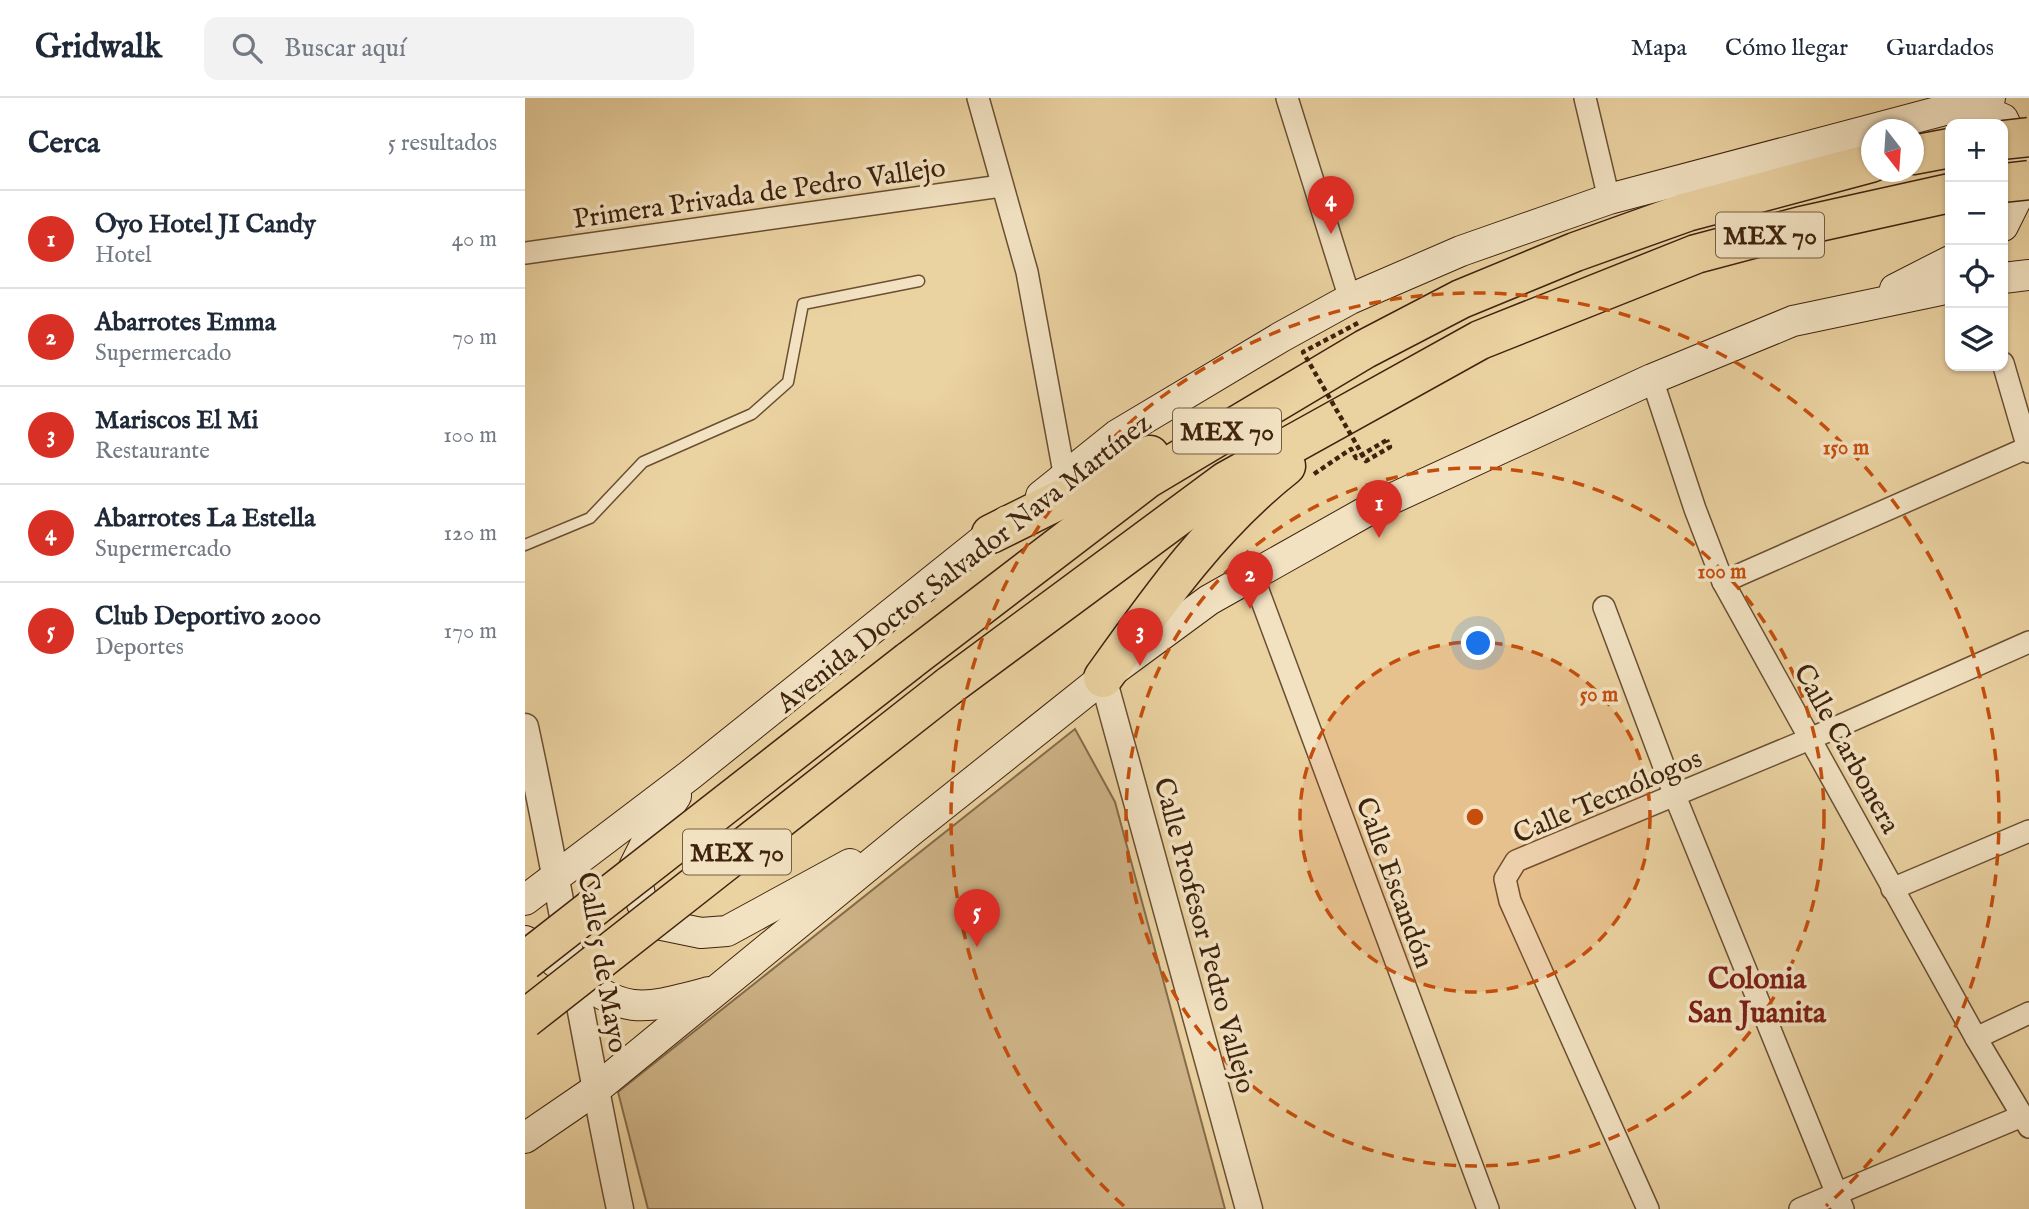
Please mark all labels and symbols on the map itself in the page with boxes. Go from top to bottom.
north arrow [1861,119,1924,182]
street label: Primera Privada de Pedro Vallejo [571,151,948,238]
pin: 4 [1308,176,1354,234]
road number: MEX 70 [1716,212,1824,258]
street label: Avenida Doctor Salvador Nava Martínez [769,407,1159,722]
road number: MEX 70 [1173,408,1281,454]
text: 150 m [1823,435,1870,462]
pin: 1 [1356,480,1402,538]
pin: 2 [1227,551,1273,609]
text: 100 m [1697,559,1747,586]
pin: 3 [1117,608,1163,666]
your location [1461,626,1495,660]
street label: Calle Carbonera [1785,658,1907,841]
text: 50 m [1580,682,1619,709]
street label: Calle Tecnólogos [1508,742,1708,853]
street label: Calle Profesor Pedro Vallejo [1145,774,1263,1097]
street label: Calle Escandón [1347,793,1441,973]
centre of rings [1463,805,1487,829]
road number: MEX 70 [683,830,791,874]
street label: Calle 5 de Mayo [568,869,635,1056]
pin: 5 [954,889,1000,947]
district label: Colonia San Juanita [1688,961,1827,1033]

